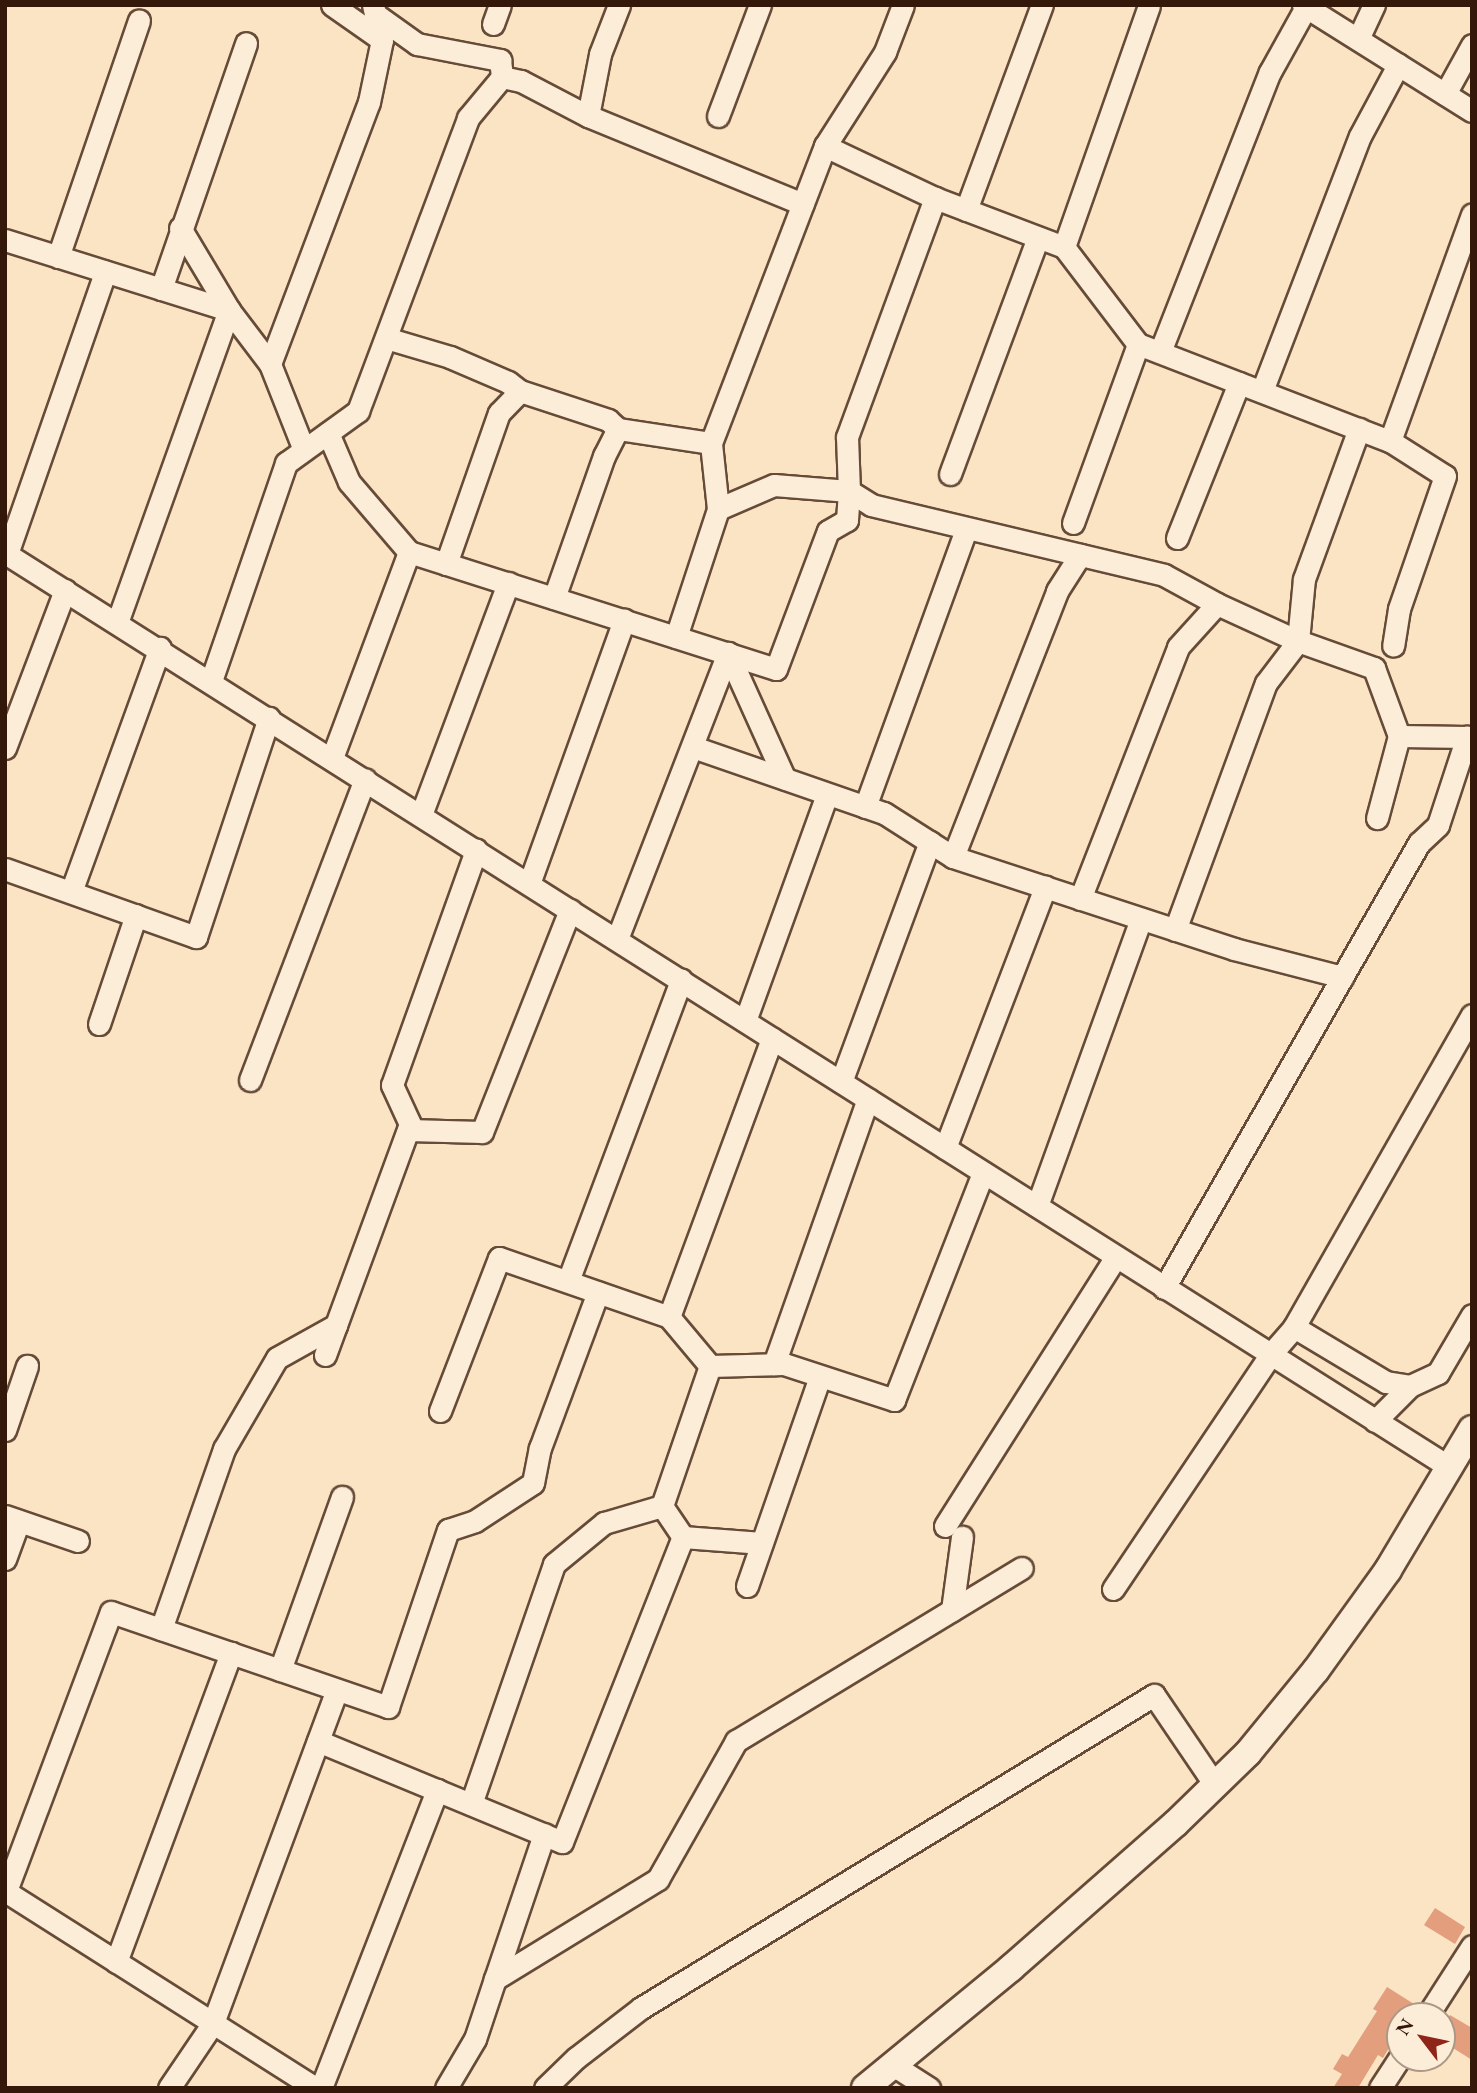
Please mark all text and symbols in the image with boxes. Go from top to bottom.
north arrow [1386,2002,1456,2072]
text: N [1390,2014,1419,2040]

